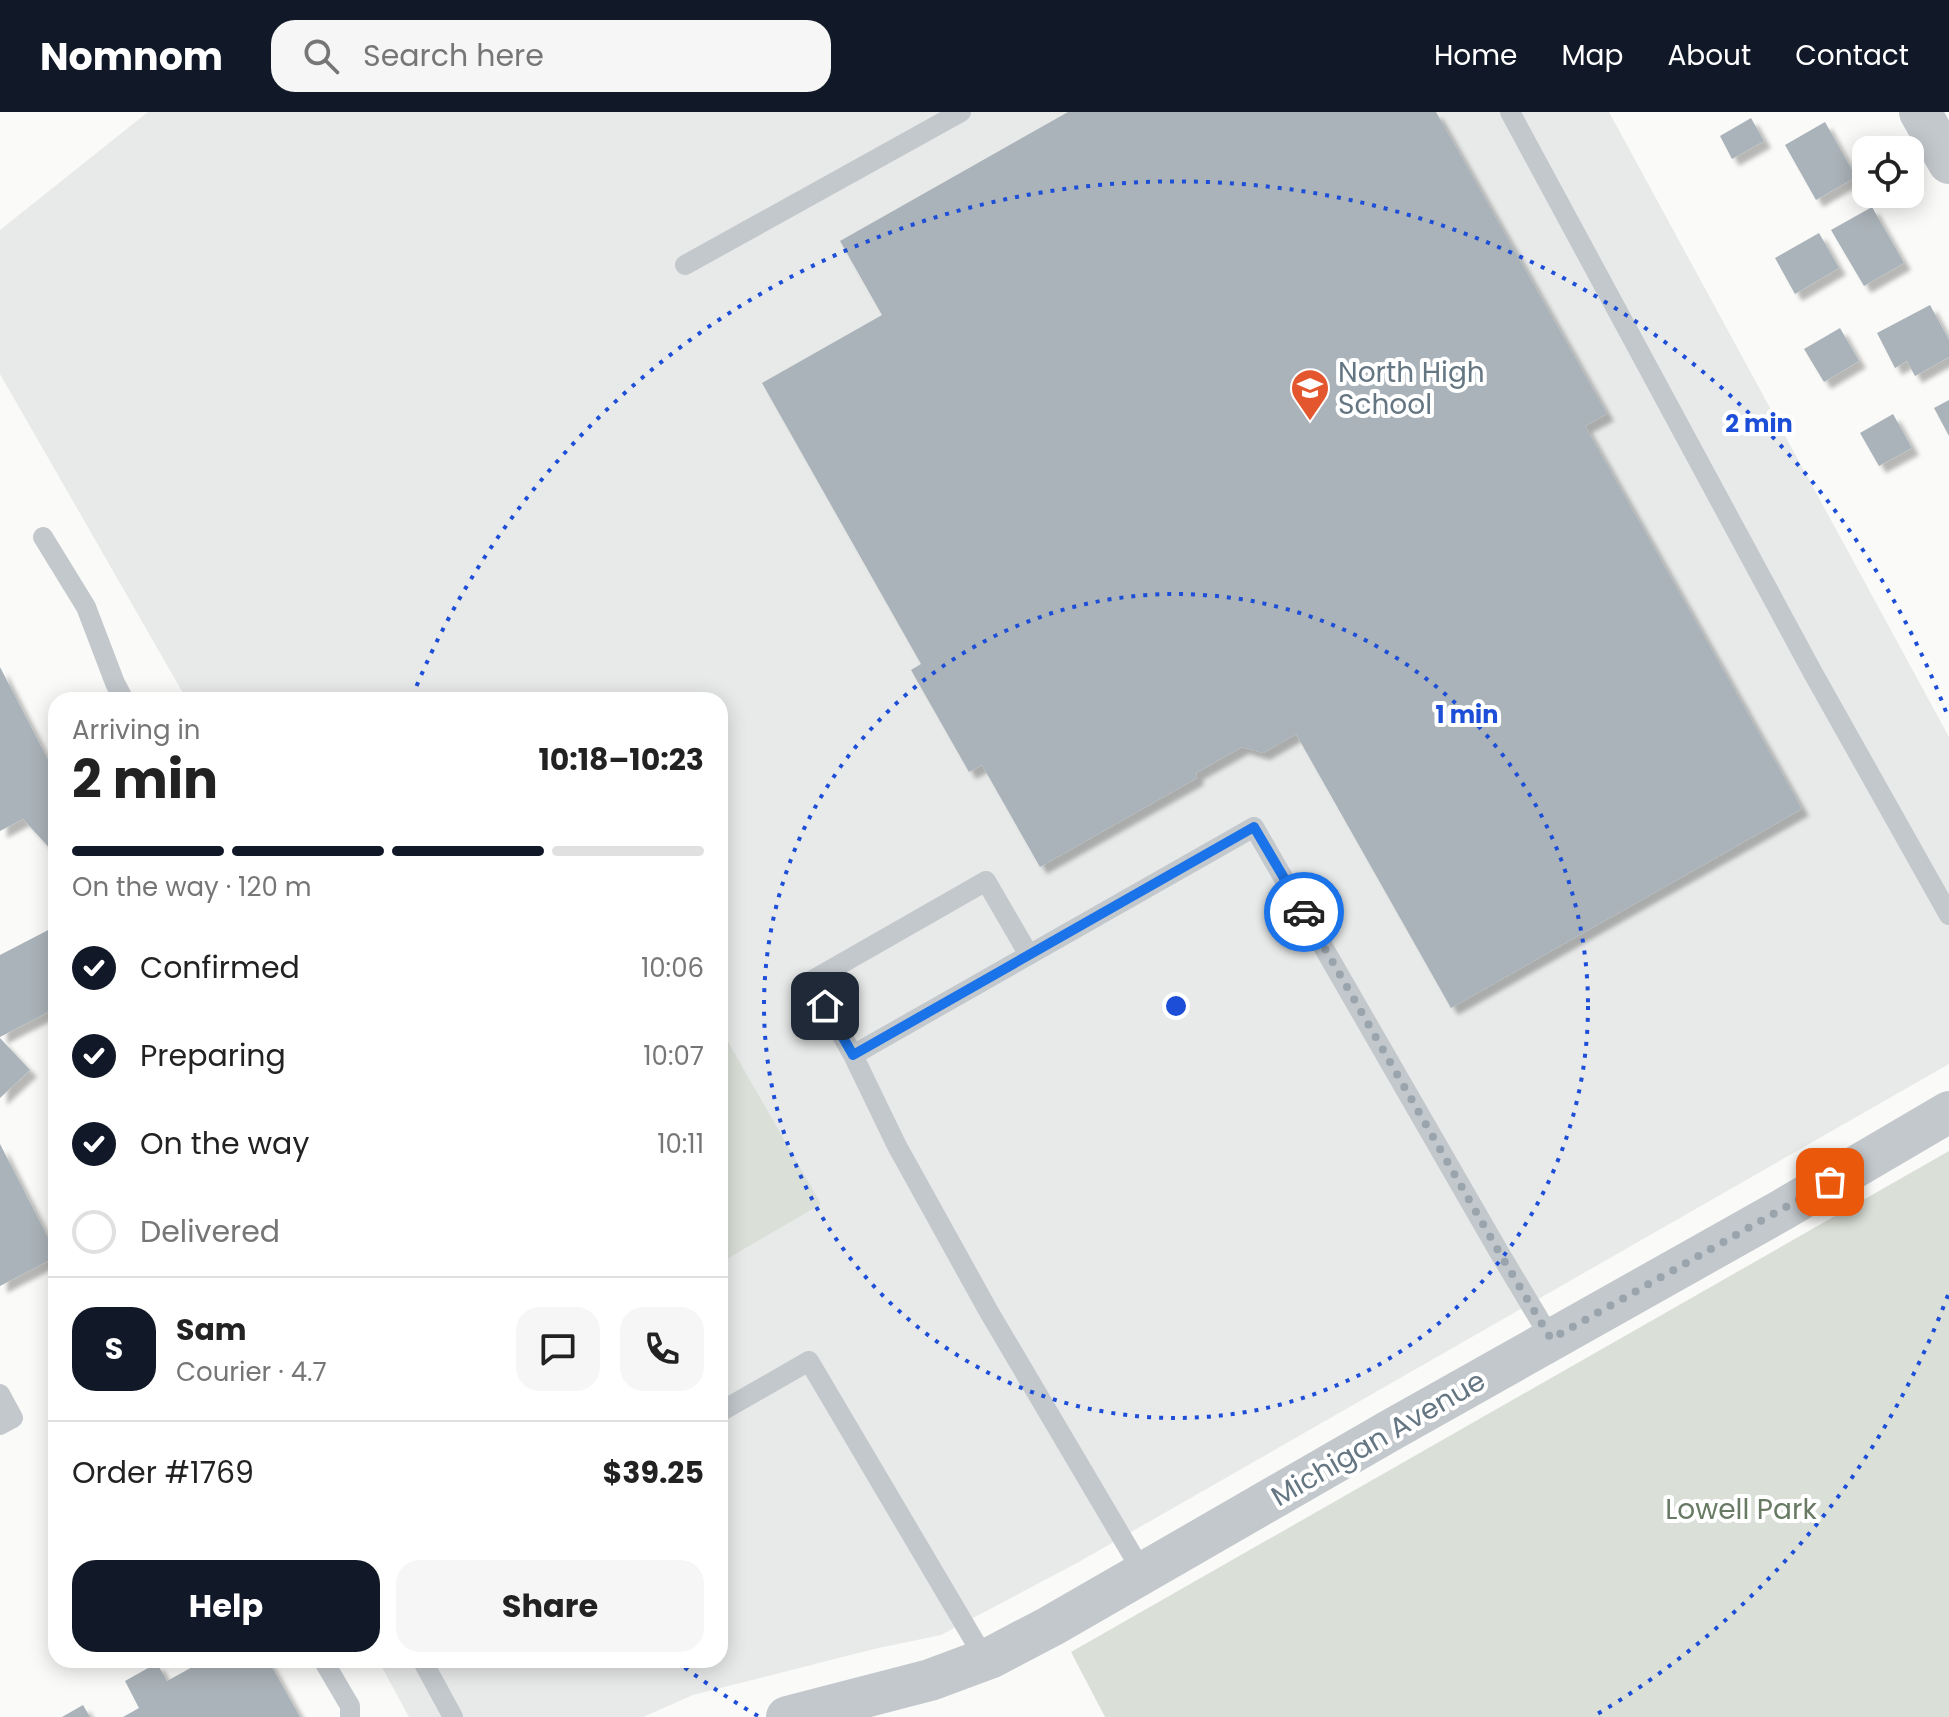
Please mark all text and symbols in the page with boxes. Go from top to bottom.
search box [271,20,831,92]
text: Nomnom [40,30,223,83]
icon: search [299,34,343,78]
text: Search here [363,34,544,77]
text: Home [1434,36,1517,75]
text: Map [1561,36,1623,75]
text: About [1667,36,1751,75]
text: Contact [1795,36,1909,75]
map controls [1852,136,1924,208]
button: locate [1852,136,1924,208]
place label: North High School [1338,353,1485,424]
school or university icon: North High School [1289,367,1331,422]
text: 2 min [1725,407,1793,440]
text: 1 min [1436,698,1498,731]
text: Arriving in [72,712,201,748]
text: 10:18–10:23 [538,738,704,781]
text: 2 min [72,743,218,816]
text: On the way · 120 m [72,869,311,905]
courier [1264,872,1344,952]
icon: car [1282,890,1326,934]
icon: check [72,946,116,990]
text: Confirmed [140,946,300,989]
text: 10:06 [641,950,704,986]
pin [791,972,859,1040]
icon: home [803,984,847,1028]
centre of rings [1162,992,1190,1020]
icon: check [72,1034,116,1078]
text: Preparing [140,1034,286,1077]
text: 10:07 [643,1038,704,1074]
icon: check [72,1122,116,1166]
text: On the way [140,1122,309,1165]
text: 10:11 [657,1126,704,1162]
pin [1796,1148,1864,1216]
icon: bag [1808,1160,1852,1204]
text: Delivered [140,1210,280,1253]
button: chat [516,1307,600,1391]
button: phone [620,1307,704,1391]
text: Sam [176,1308,247,1351]
text: S [105,1327,123,1370]
text: Courier · 4.7 [176,1354,327,1390]
street label: Michigan Avenue [1264,1361,1492,1516]
text: Order #1769 [72,1451,254,1494]
text: $39.25 [603,1451,704,1494]
park label: Lowell Park [1665,1490,1817,1529]
button: Help [72,1560,380,1652]
button: Share [396,1560,704,1652]

